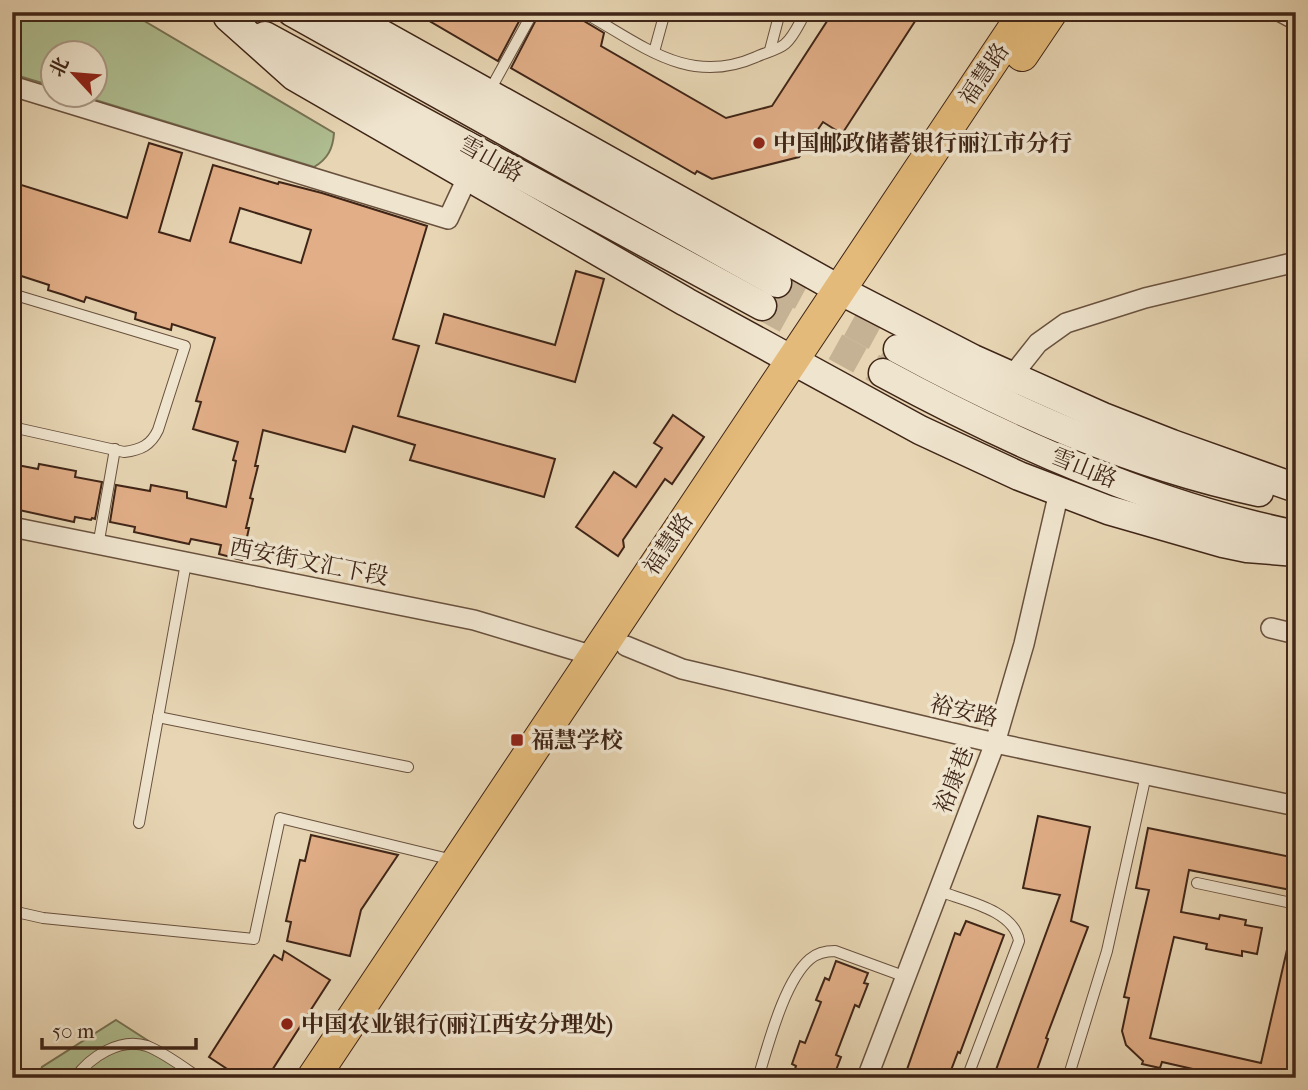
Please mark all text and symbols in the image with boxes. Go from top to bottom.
north arrow [38,38,108,108]
street label: 福慧路 [954,38,1014,110]
text: 北 [46,54,74,80]
street label: 雪山路 [454,130,528,188]
place label: 中国邮政储蓄银行丽江市分行 [773,130,1072,157]
marker: 中国邮政储蓄银行丽江市分行 [751,135,767,151]
street label: 雪山路 [1047,443,1121,493]
street label: 福慧路 [638,508,698,580]
street label: 西安街文汇下段 [227,533,391,591]
street label: 裕安路 [927,690,1001,732]
place label: 福慧学校 [531,727,623,754]
marker: 福慧学校 [509,732,525,748]
street label: 裕康巷 [929,743,979,817]
scale bar [42,1006,196,1050]
place label: 中国农业银行(丽江西安分理处) [301,1011,613,1038]
marker: 中国农业银行(丽江西安分理处) [279,1016,295,1032]
text: 50 m [52,1019,95,1043]

